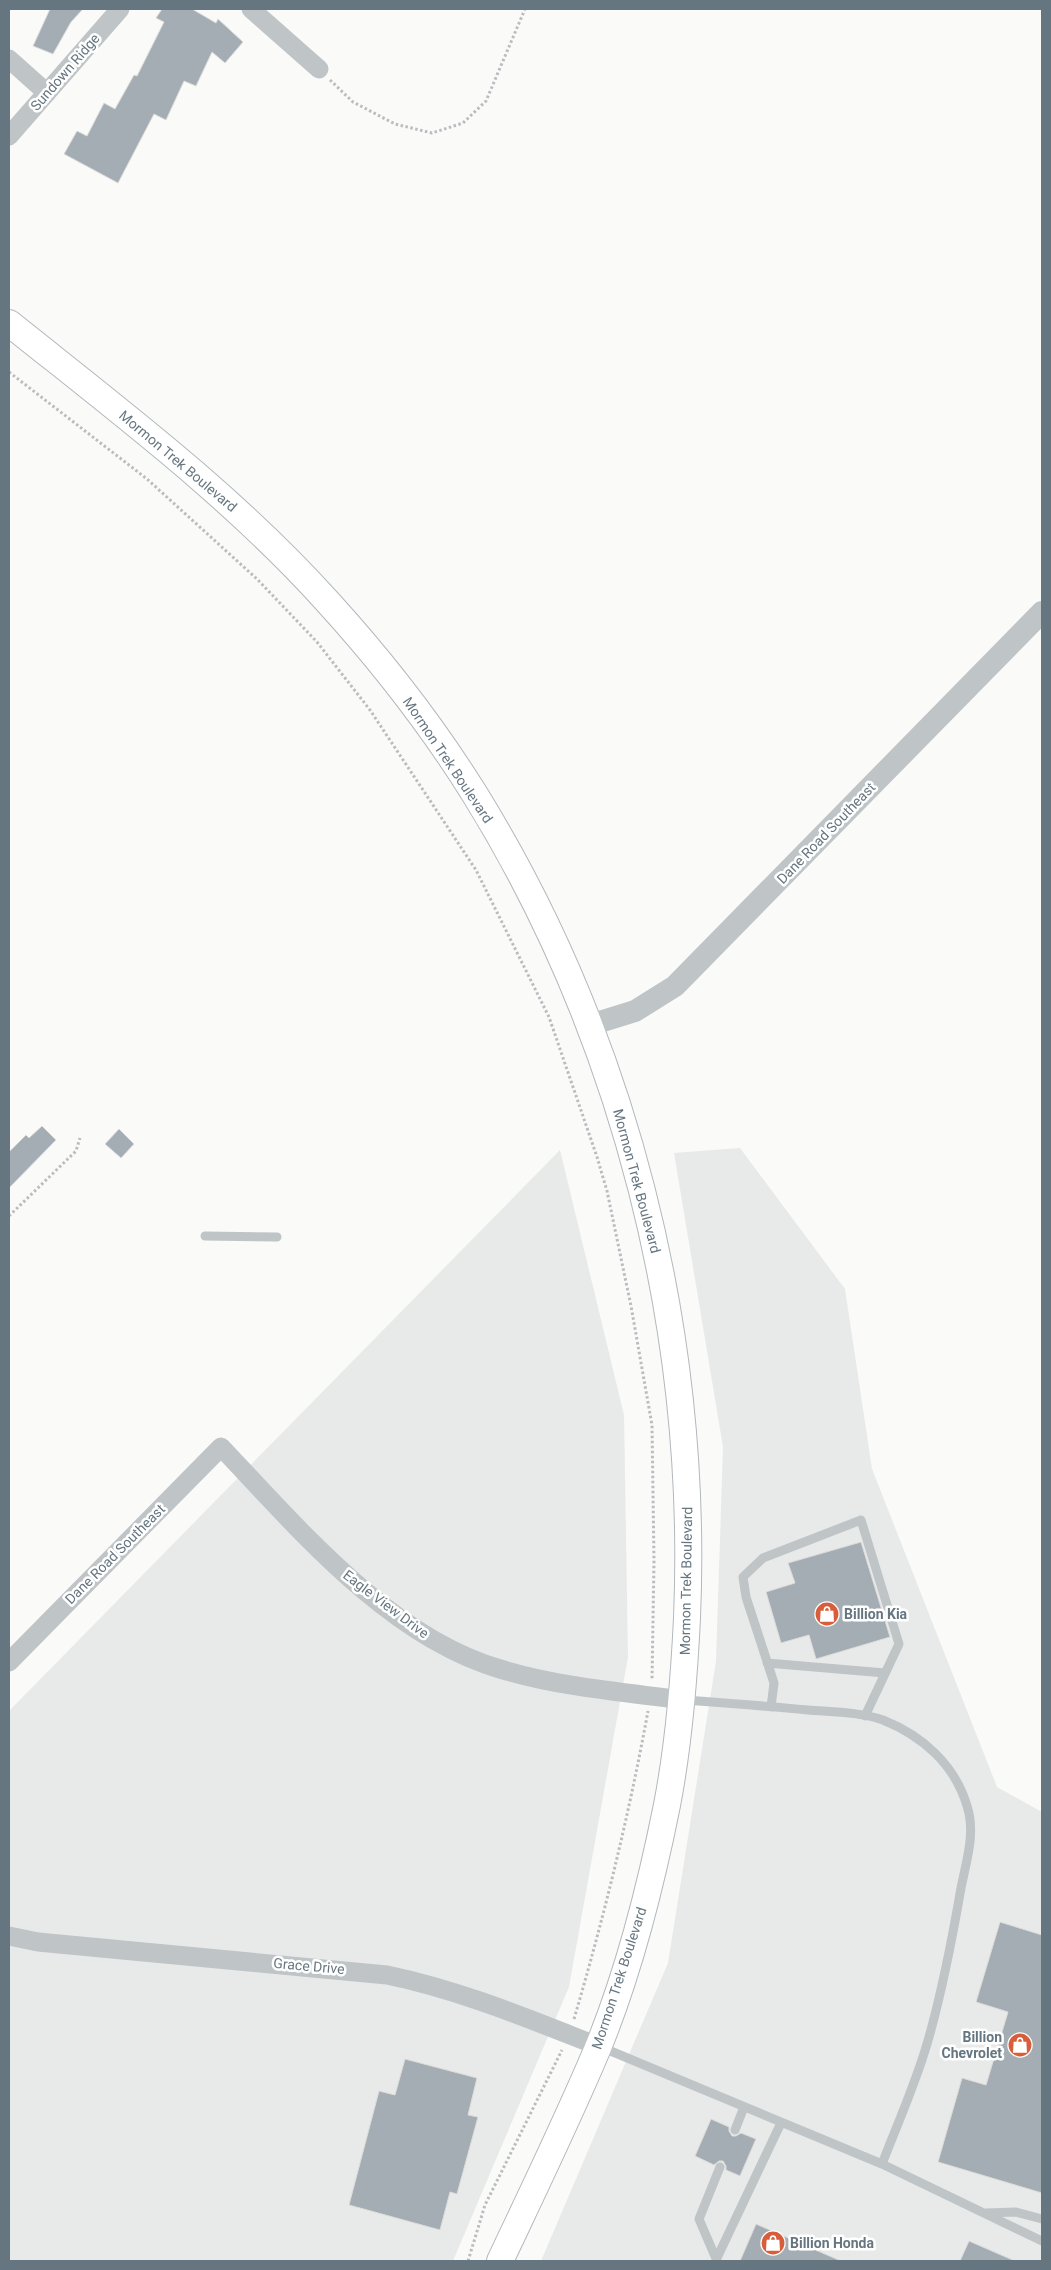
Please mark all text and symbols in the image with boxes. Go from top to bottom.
street label: Sundown Ridge [27,30,103,114]
street label: Mormon Trek Boulevard [116,407,240,515]
street label: Mormon Trek Boulevard [400,694,496,826]
street label: Dane Road Southeast [774,779,879,887]
street label: Mormon Trek Boulevard [610,1107,664,1255]
street label: Dane Road Southeast [62,1501,168,1607]
street label: Mormon Trek Boulevard [677,1507,695,1655]
street label: Eagle View Drive [340,1567,432,1641]
shop icon: Billion Kia [814,1601,840,1627]
place label: Billion Kia [844,1606,908,1622]
street label: Mormon Trek Boulevard [588,1905,650,2051]
street label: Grace Drive [273,1955,345,1977]
place label: Billion Chevrolet [942,2029,1002,2061]
shop icon: Billion Chevrolet [1007,2032,1033,2058]
shop icon: Billion Honda [760,2230,786,2256]
place label: Billion Honda [790,2235,875,2251]

